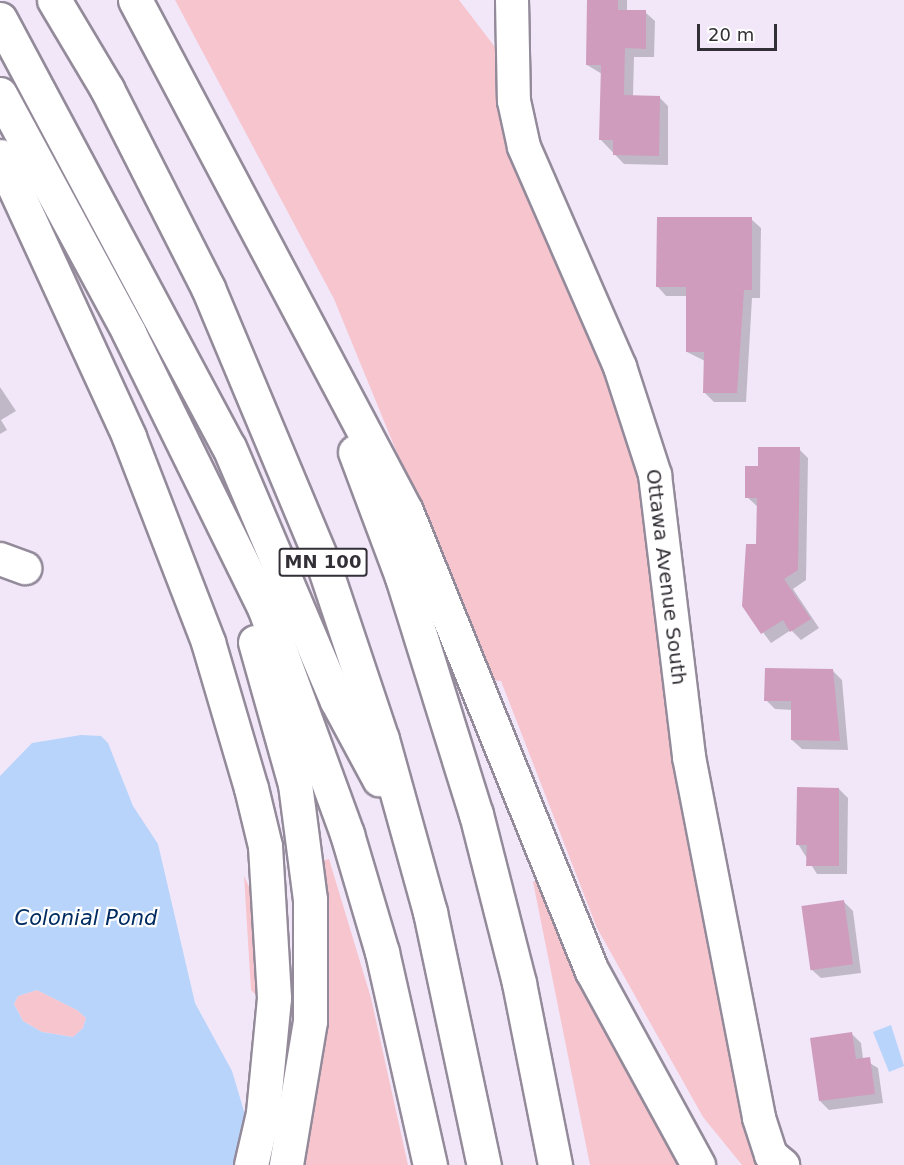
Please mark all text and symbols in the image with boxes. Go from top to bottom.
scale bar [700,12,780,50]
text: 20 m [708,24,754,45]
street label: Ottawa Avenue South [641,468,691,686]
road number: MN 100 [278,547,368,577]
water label: Colonial Pond [15,905,157,931]

